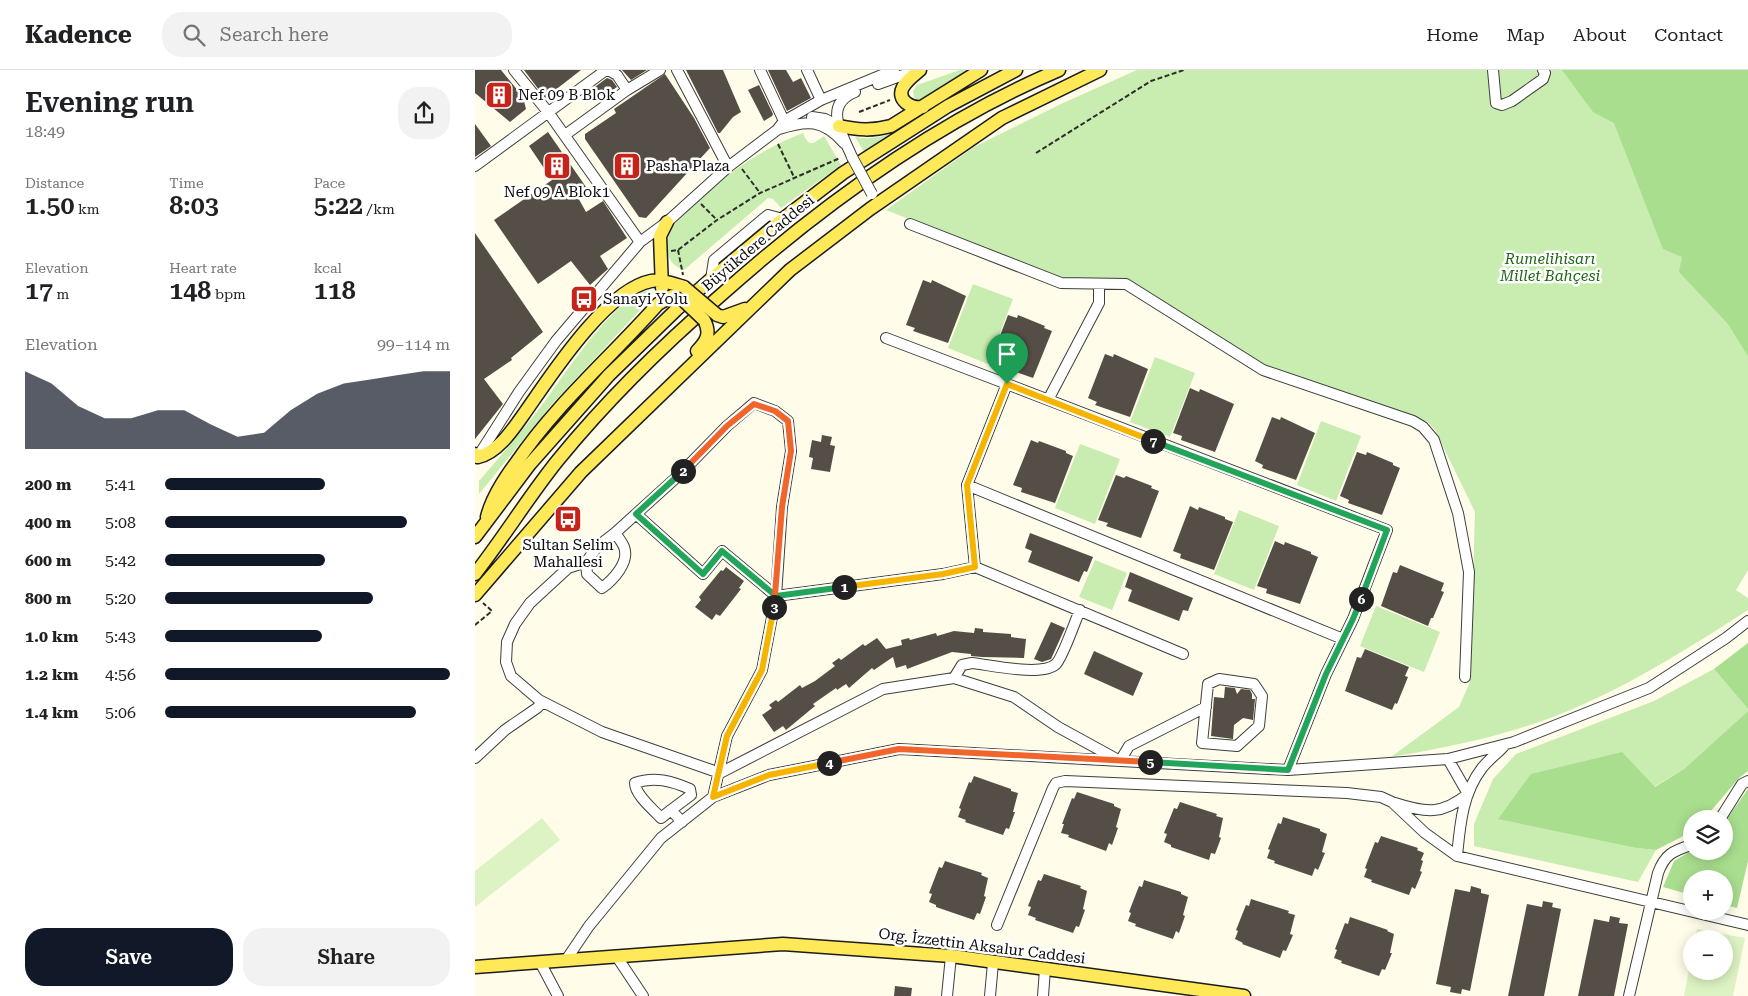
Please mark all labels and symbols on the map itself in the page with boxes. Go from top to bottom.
building icon: Nef 09 B Blok [484,80,514,110]
place label: Nef 09 B Blok [518,86,616,104]
building icon: Nef 09 A Blok1 [542,151,572,181]
building icon: Pasha Plaza [612,151,642,181]
place label: Pasha Plaza [646,157,730,175]
place label: Nef 09 A Blok1 [504,183,610,201]
street label: Büyükdere Caddesi [698,191,818,295]
park label: Rumelihisarı Millet Bahçesi [1499,250,1600,285]
bus stop icon: Sanayi Yolu [569,284,599,314]
place label: Sanayi Yolu [603,290,688,308]
pin [986,333,1028,384]
pin: 7 [1141,428,1165,454]
pin: 2 [671,458,695,484]
bus stop icon: Sultan Selim Mahallesi [553,504,583,534]
place label: Sultan Selim Mahallesi [522,536,614,571]
pin: 1 [831,574,857,600]
pin: 6 [1349,586,1373,612]
pin: 3 [761,594,787,620]
pin: 4 [817,750,841,776]
pin: 5 [1137,750,1163,774]
street label: Org. İzzettin Aksalur Caddesi [877,924,1087,968]

